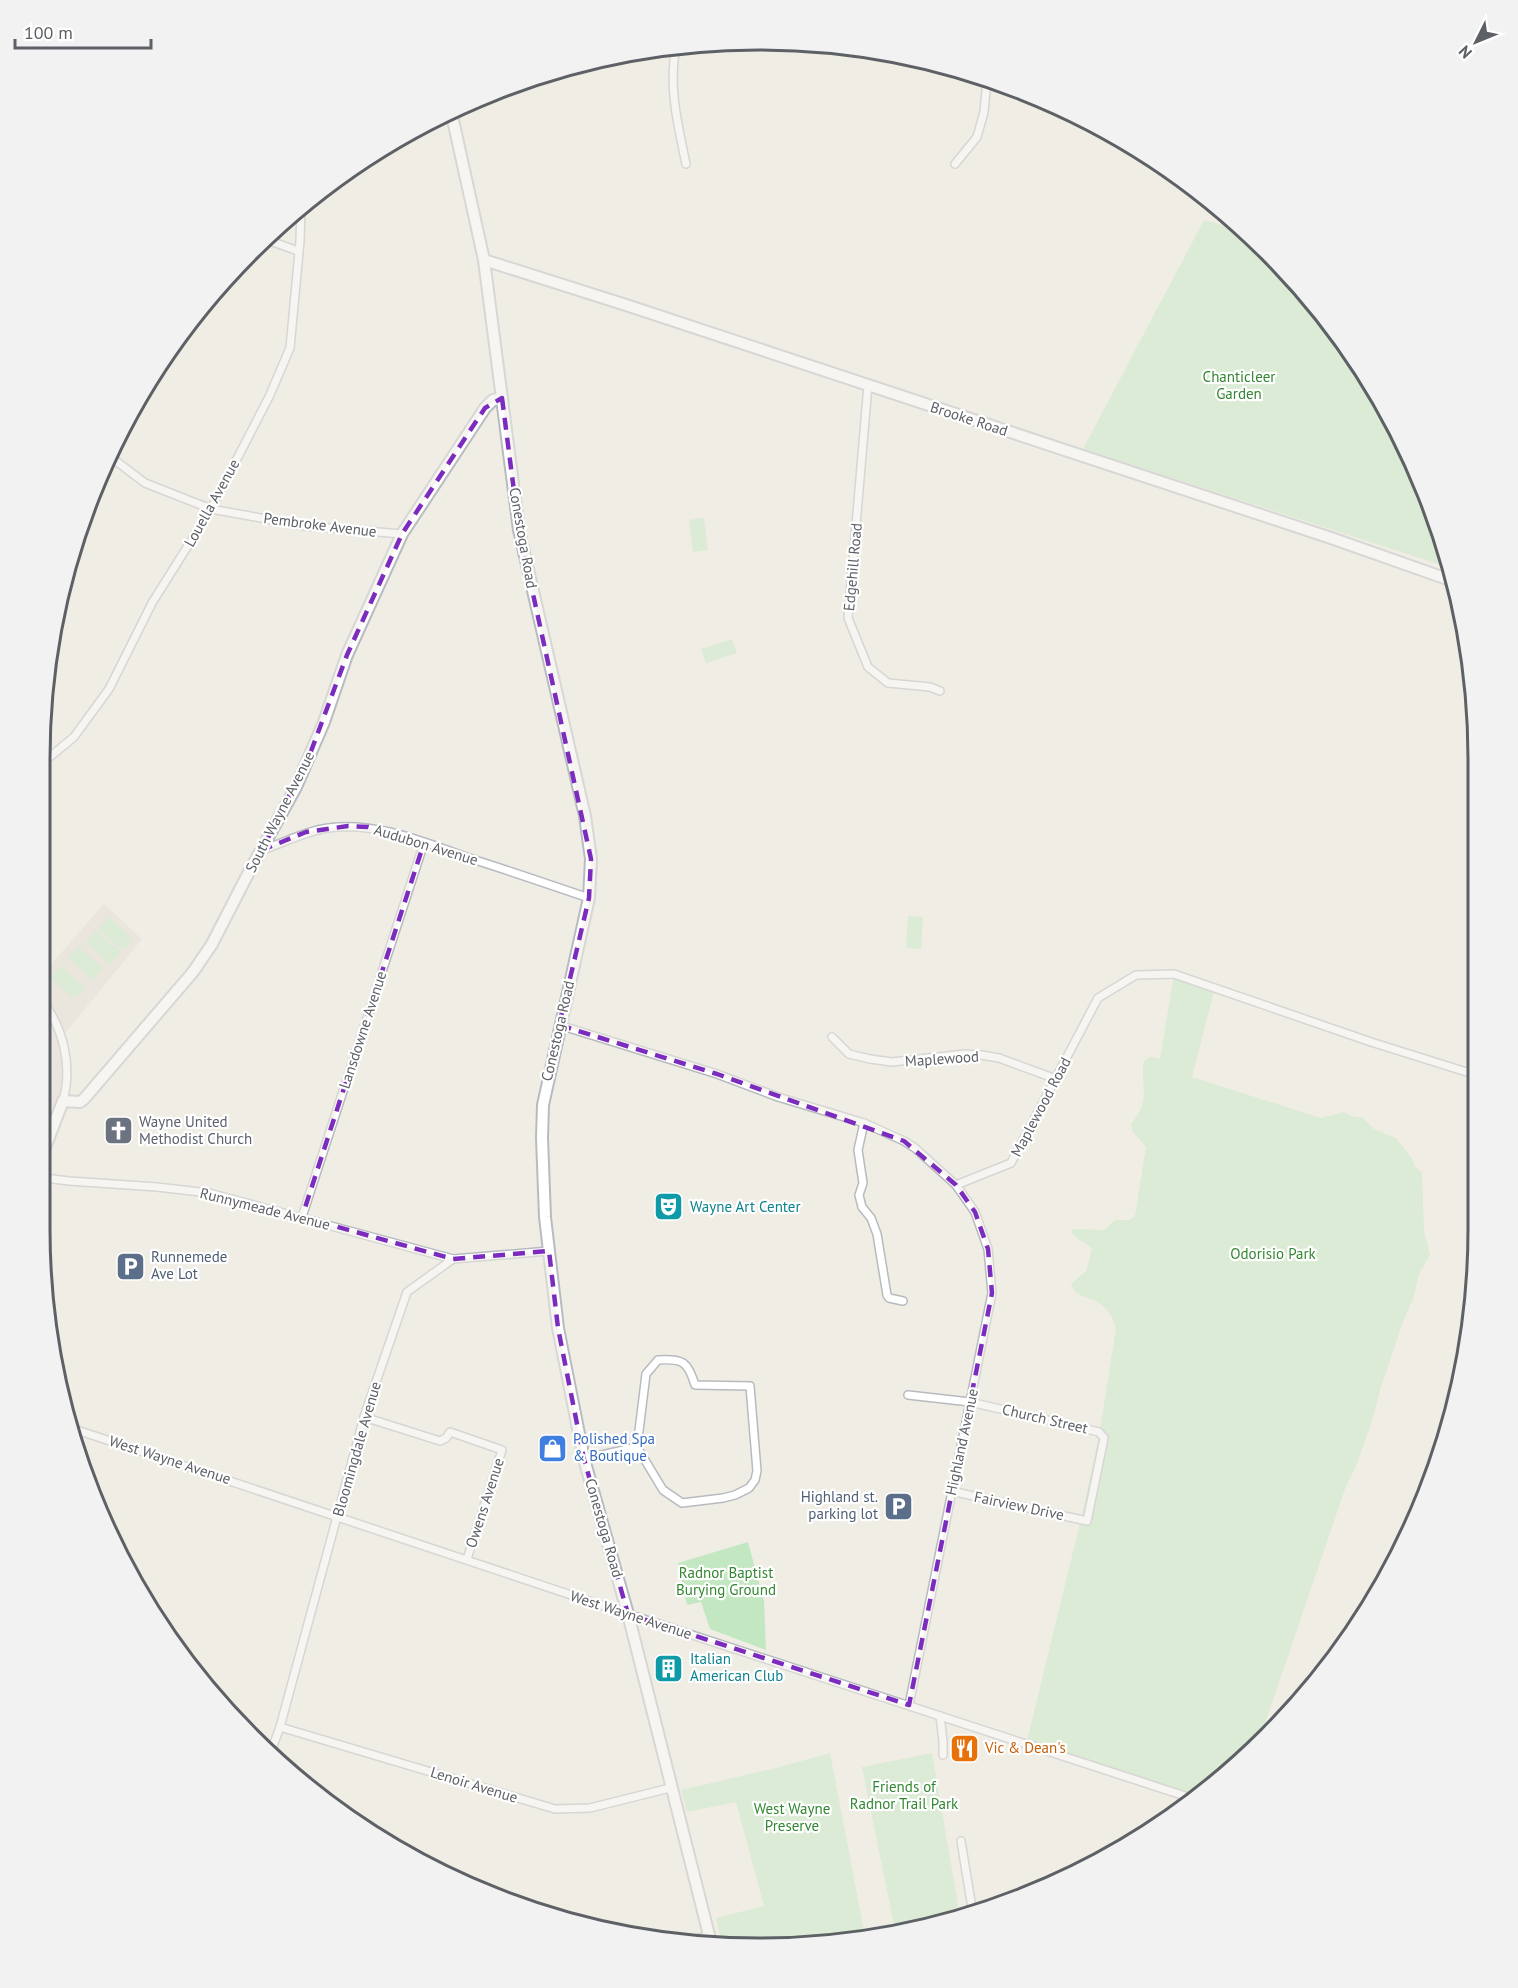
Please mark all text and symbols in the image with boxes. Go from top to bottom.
scale bar [15,12,152,50]
north arrow [1446,12,1506,72]
text: 100 m [24,21,73,44]
text: N [1454,42,1476,63]
park label: Chanticleer Garden [1203,367,1275,403]
street label: Brooke Road [928,397,1010,440]
street label: Louella Avenue [180,456,243,550]
street label: Conestoga Road [505,486,542,590]
street label: Pembroke Avenue [262,508,378,541]
street label: Edgehill Road [839,522,866,612]
street label: South Wayne Avenue [241,748,318,876]
street label: Audubon Avenue [372,820,480,869]
street label: Lansdowne Avenue [335,969,391,1091]
street label: Conestoga Road [537,979,578,1083]
street label: Maplewood [904,1046,980,1071]
street label: Maplewood Road [1006,1054,1075,1160]
place label: Wayne United Methodist Church [139,1112,252,1148]
church icon: Wayne United Methodist Church [102,1115,134,1147]
street label: Runnymeade Avenue [198,1183,332,1234]
theatre icon: Wayne Art Center [653,1191,685,1223]
place label: Wayne Art Center [690,1197,801,1216]
park label: Odorisio Park [1230,1244,1317,1263]
place label: Runnemede Ave Lot [151,1247,227,1283]
parking icon: Runnemede Ave Lot [114,1250,146,1282]
street label: Bloomingdale Avenue [328,1379,385,1519]
street label: Highland Avenue [941,1387,982,1497]
street label: Church Street [1000,1399,1090,1438]
place label: Polished Spa & Boutique [573,1429,655,1465]
street label: West Wayne Avenue [107,1431,233,1488]
shop icon: Polished Spa & Boutique [536,1432,568,1464]
street label: Owens Avenue [461,1455,508,1550]
street label: Conestoga Road [581,1476,628,1580]
place label: Highland st. parking lot [801,1487,878,1523]
street label: Fairview Drive [972,1487,1066,1524]
parking icon: Highland st. parking lot [883,1490,915,1522]
park label: Radnor Baptist Burying Ground [676,1563,776,1599]
street label: West Wayne Avenue [568,1586,694,1643]
place label: Italian American Club [690,1649,783,1685]
building icon: Italian American Club [653,1652,685,1684]
restaurant icon: Vic & Dean's [948,1732,980,1764]
place label: Vic & Dean's [984,1738,1066,1757]
street label: Lenoir Avenue [428,1762,520,1807]
park label: Friends of Radnor Trail Park [850,1777,959,1813]
park label: West Wayne Preserve [754,1799,830,1835]

